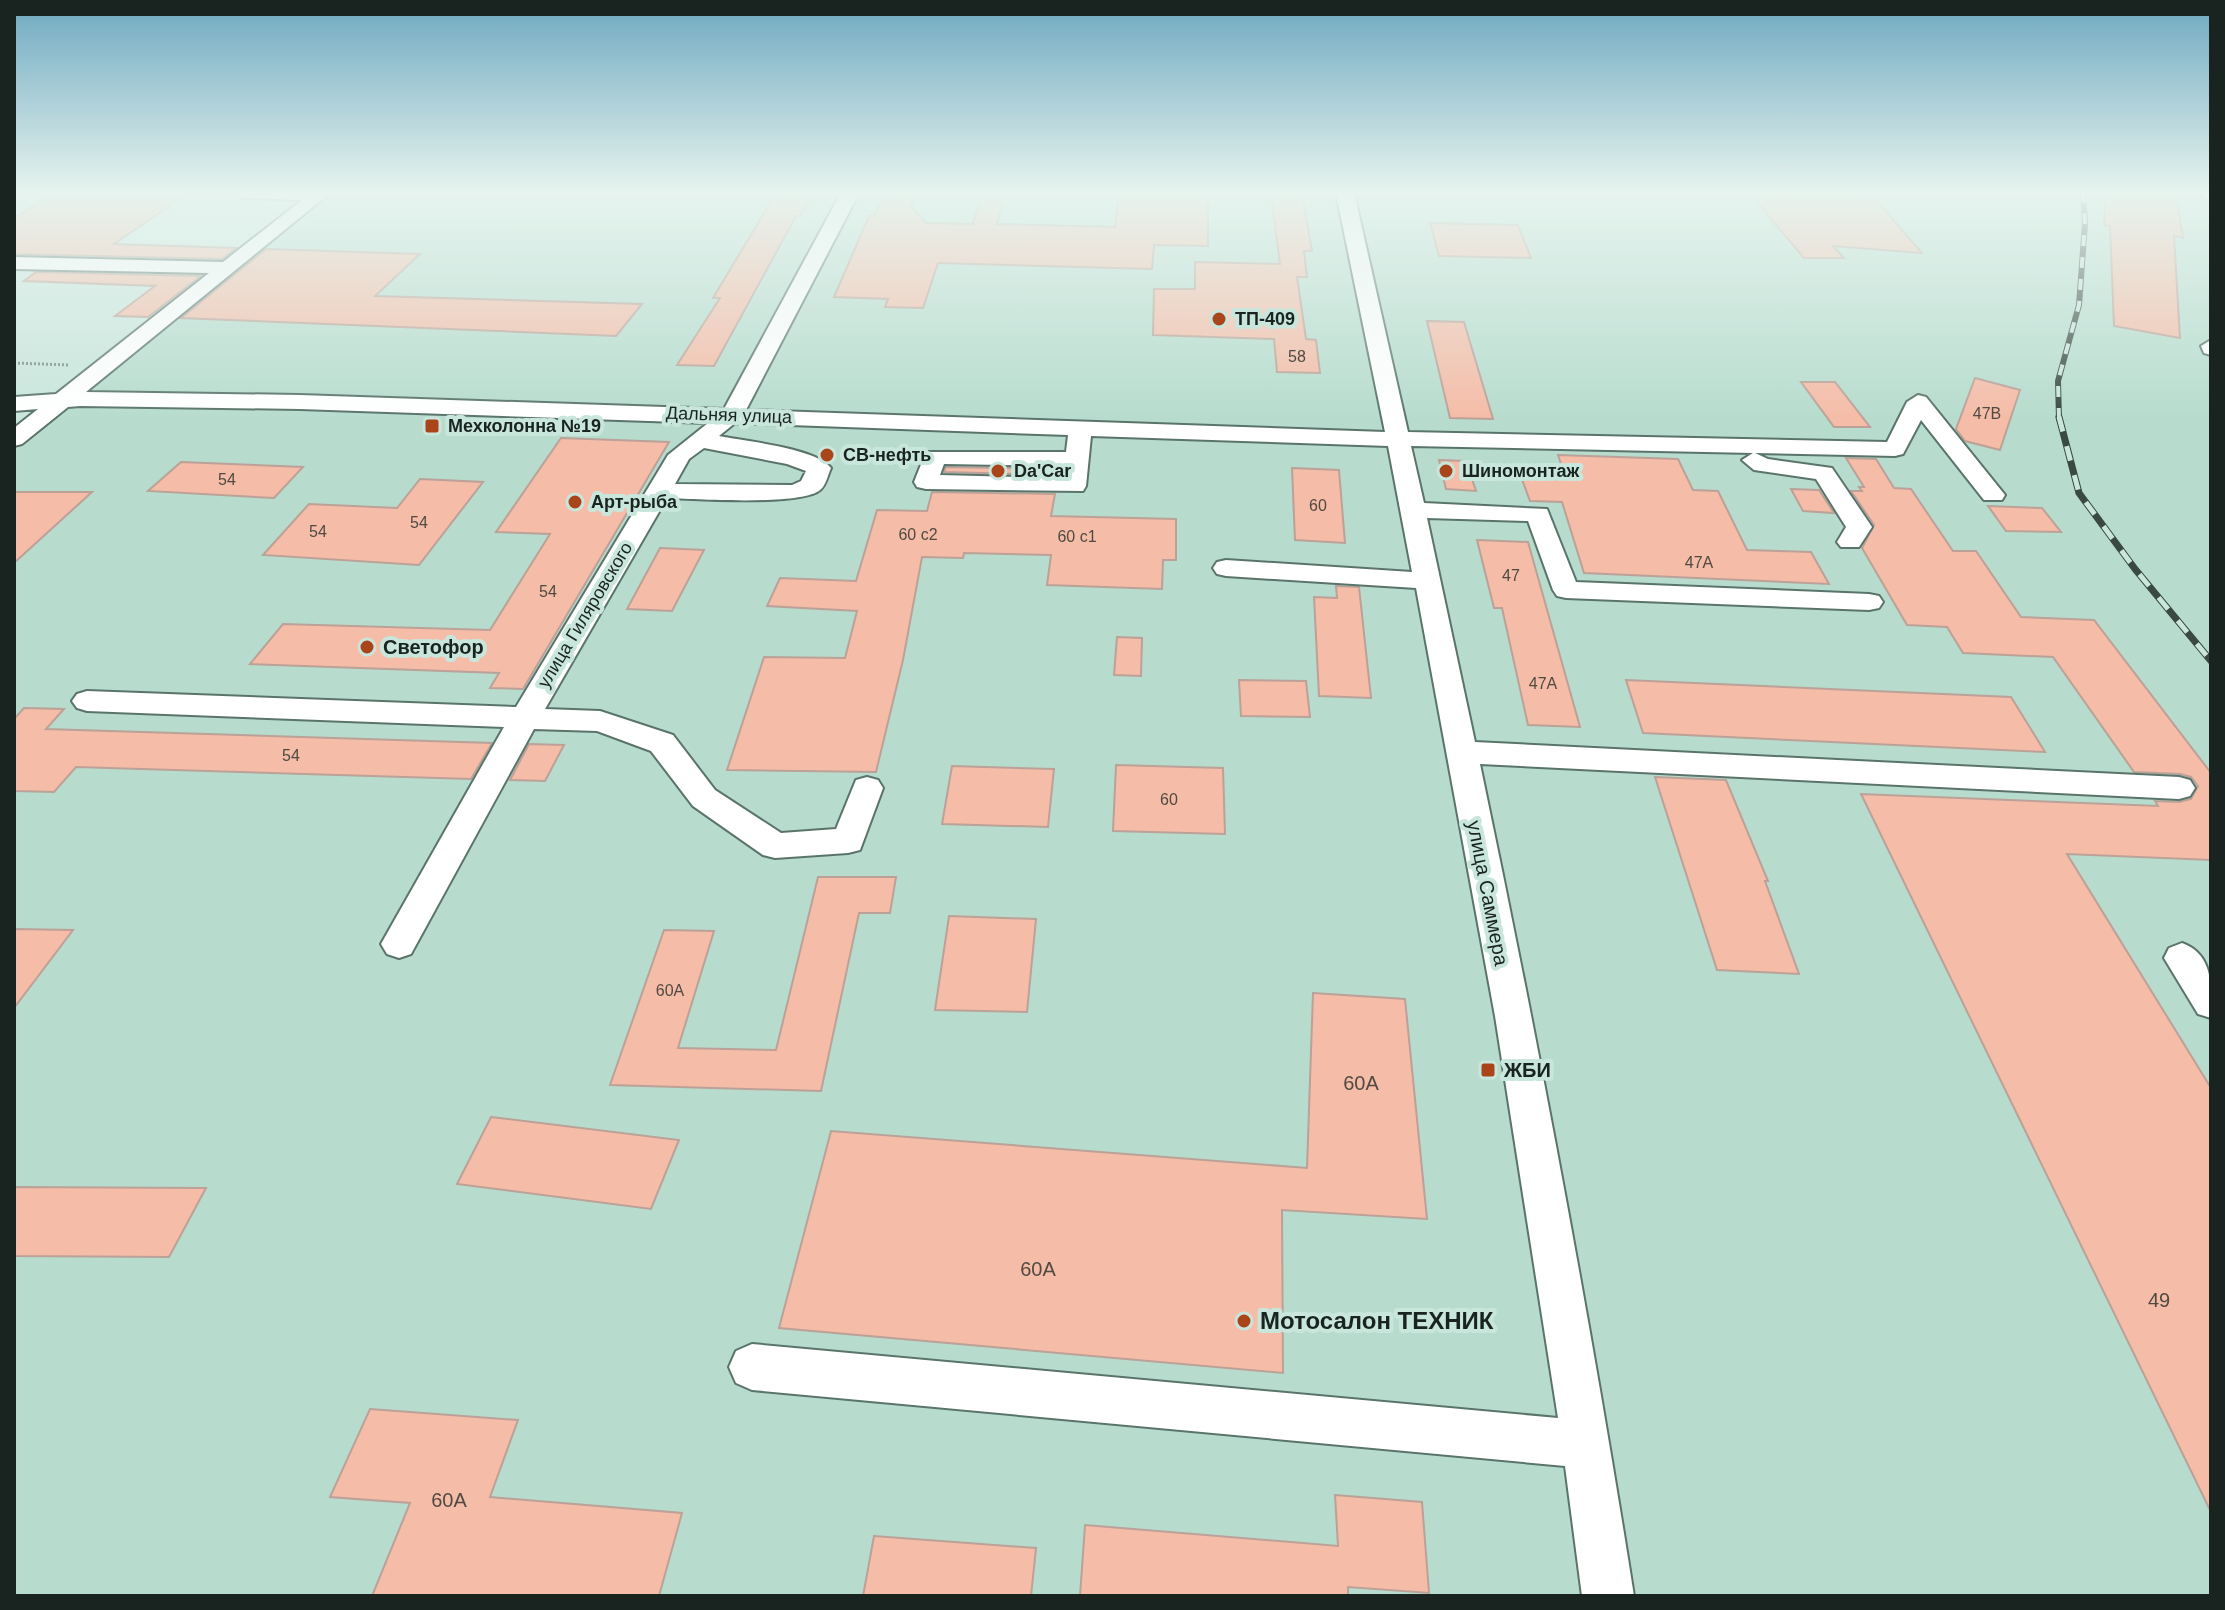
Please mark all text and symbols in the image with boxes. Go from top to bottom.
place label: ТП-409 [1235,309,1295,329]
marker: ТП-409 [1210,310,1228,328]
house number: 58 [1288,348,1306,365]
street label: Дальняя улица [666,403,793,427]
house number: 47В [1973,405,2001,422]
place label: Мехколонна №19 [448,416,601,436]
marker: Мехколонна №19 [423,417,441,435]
place label: СВ-нефть [843,445,931,465]
marker: СВ-нефть [818,446,836,464]
place label: Da'Car [1014,461,1071,481]
place label: Шиномонтаж [1462,461,1580,481]
marker: Da'Car [989,462,1007,480]
marker: Шиномонтаж [1437,462,1455,480]
house number: 54 [218,471,236,488]
place label: Арт-рыба [591,492,678,512]
marker: Арт-рыба [566,493,584,511]
house number: 60 [1309,497,1327,514]
house number: 54 [410,514,428,531]
house number: 54 [309,523,327,540]
house number: 60 с2 [898,526,938,543]
house number: 60 с1 [1057,528,1097,545]
street label: улица Гиляровского [534,539,636,691]
house number: 47А [1685,554,1714,571]
house number: 47 [1502,567,1520,584]
house number: 54 [539,583,557,600]
place label: Светофор [383,636,484,658]
marker: Светофор [358,638,376,656]
house number: 47А [1529,675,1558,692]
house number: 54 [282,747,300,764]
house number: 60 [1160,791,1178,808]
street label: улица Саммера [1463,819,1513,968]
house number: 60А [656,982,685,999]
place label: ЖБИ [1503,1059,1551,1081]
marker: ЖБИ [1479,1061,1497,1079]
house number: 60А [1343,1072,1379,1094]
house number: 60А [1020,1258,1056,1280]
house number: 49 [2148,1289,2170,1311]
place label: Мотосалон ТЕХНИК [1260,1307,1494,1334]
marker: Мотосалон ТЕХНИК [1235,1312,1253,1330]
house number: 60А [431,1489,467,1511]

